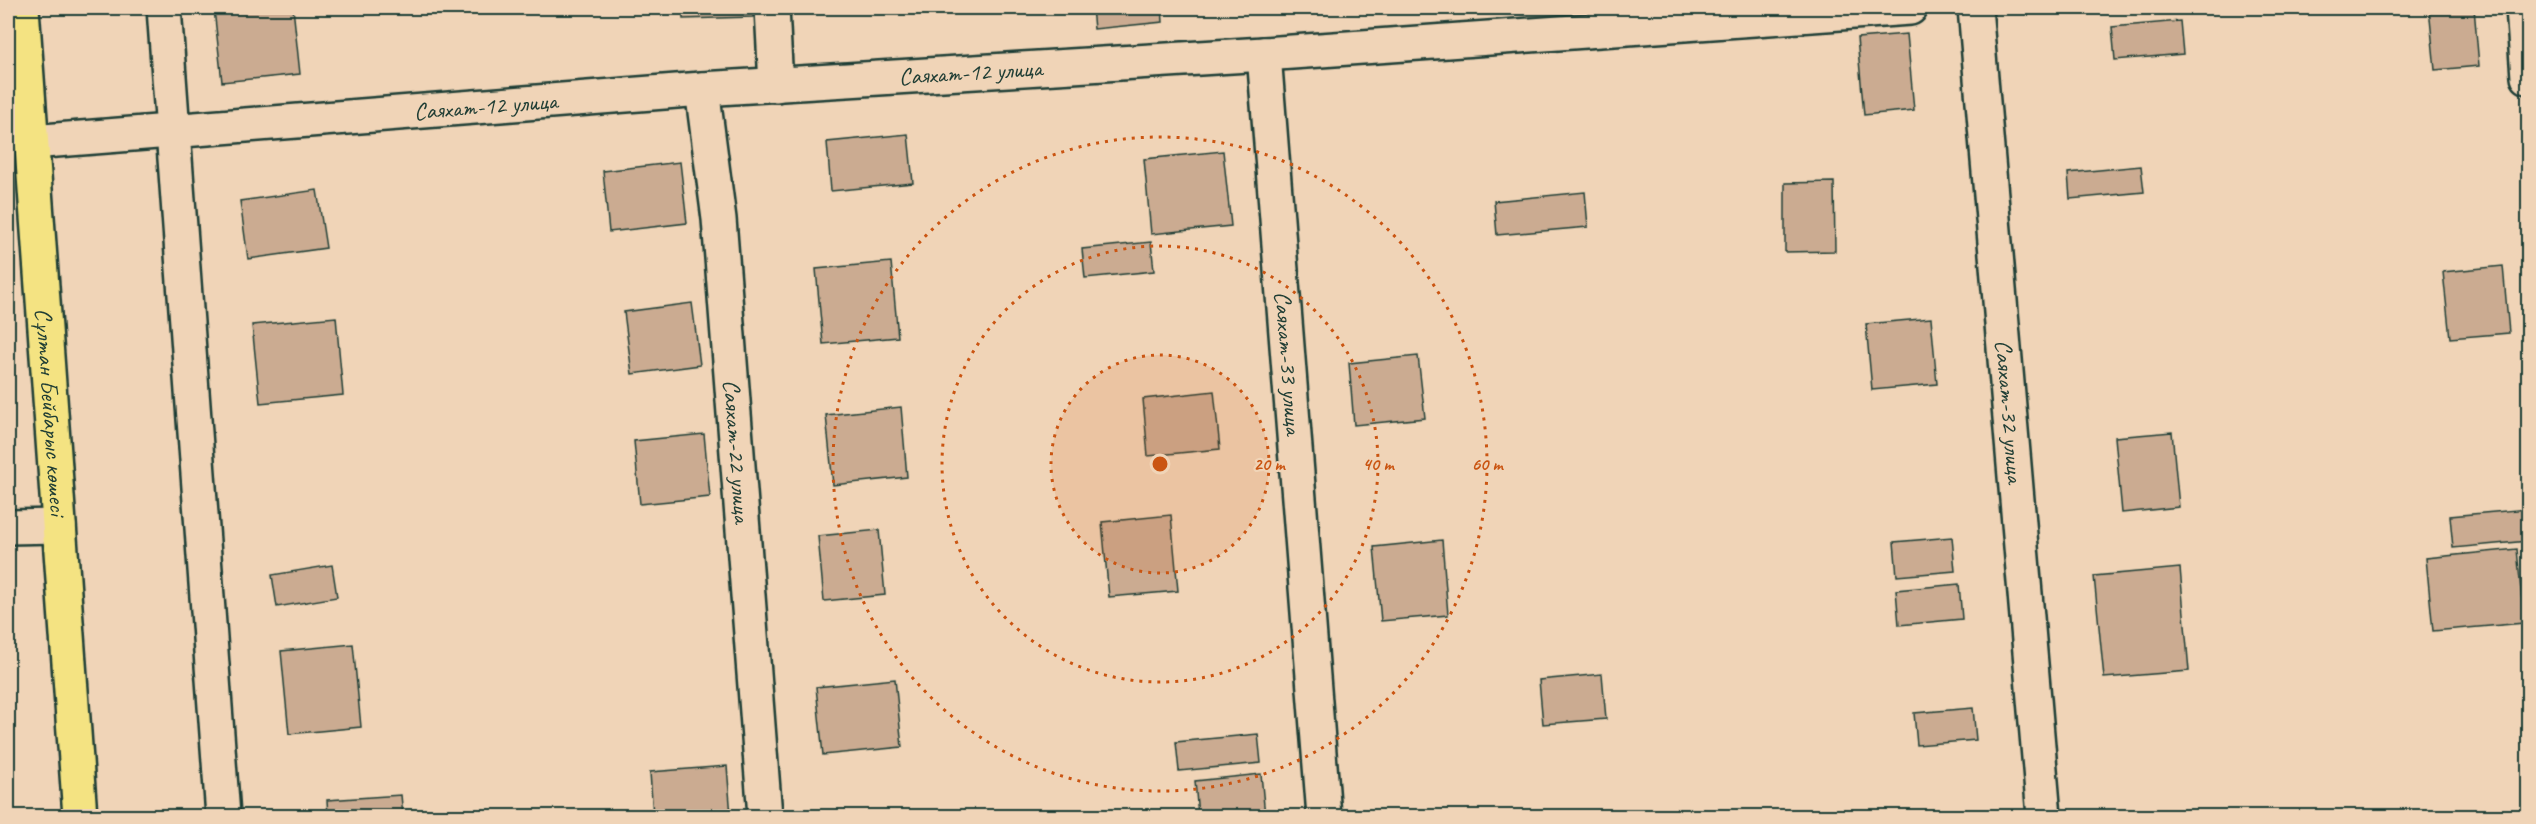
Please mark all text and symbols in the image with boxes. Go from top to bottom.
street label: Саяхат-12 улица [898,53,1045,92]
street label: Саяхат-12 улица [413,85,561,127]
street label: Саяхат-33 улица [1268,290,1309,438]
street label: Сұлтан Бейбарыс көшесі [29,307,74,519]
street label: Саяхат-32 улица [1988,339,2031,487]
street label: Саяхат-22 улица [716,378,758,526]
text: 20 m [1254,453,1286,475]
text: 40 m [1363,453,1395,475]
text: 60 m [1471,453,1504,475]
centre of rings [1150,454,1170,474]

